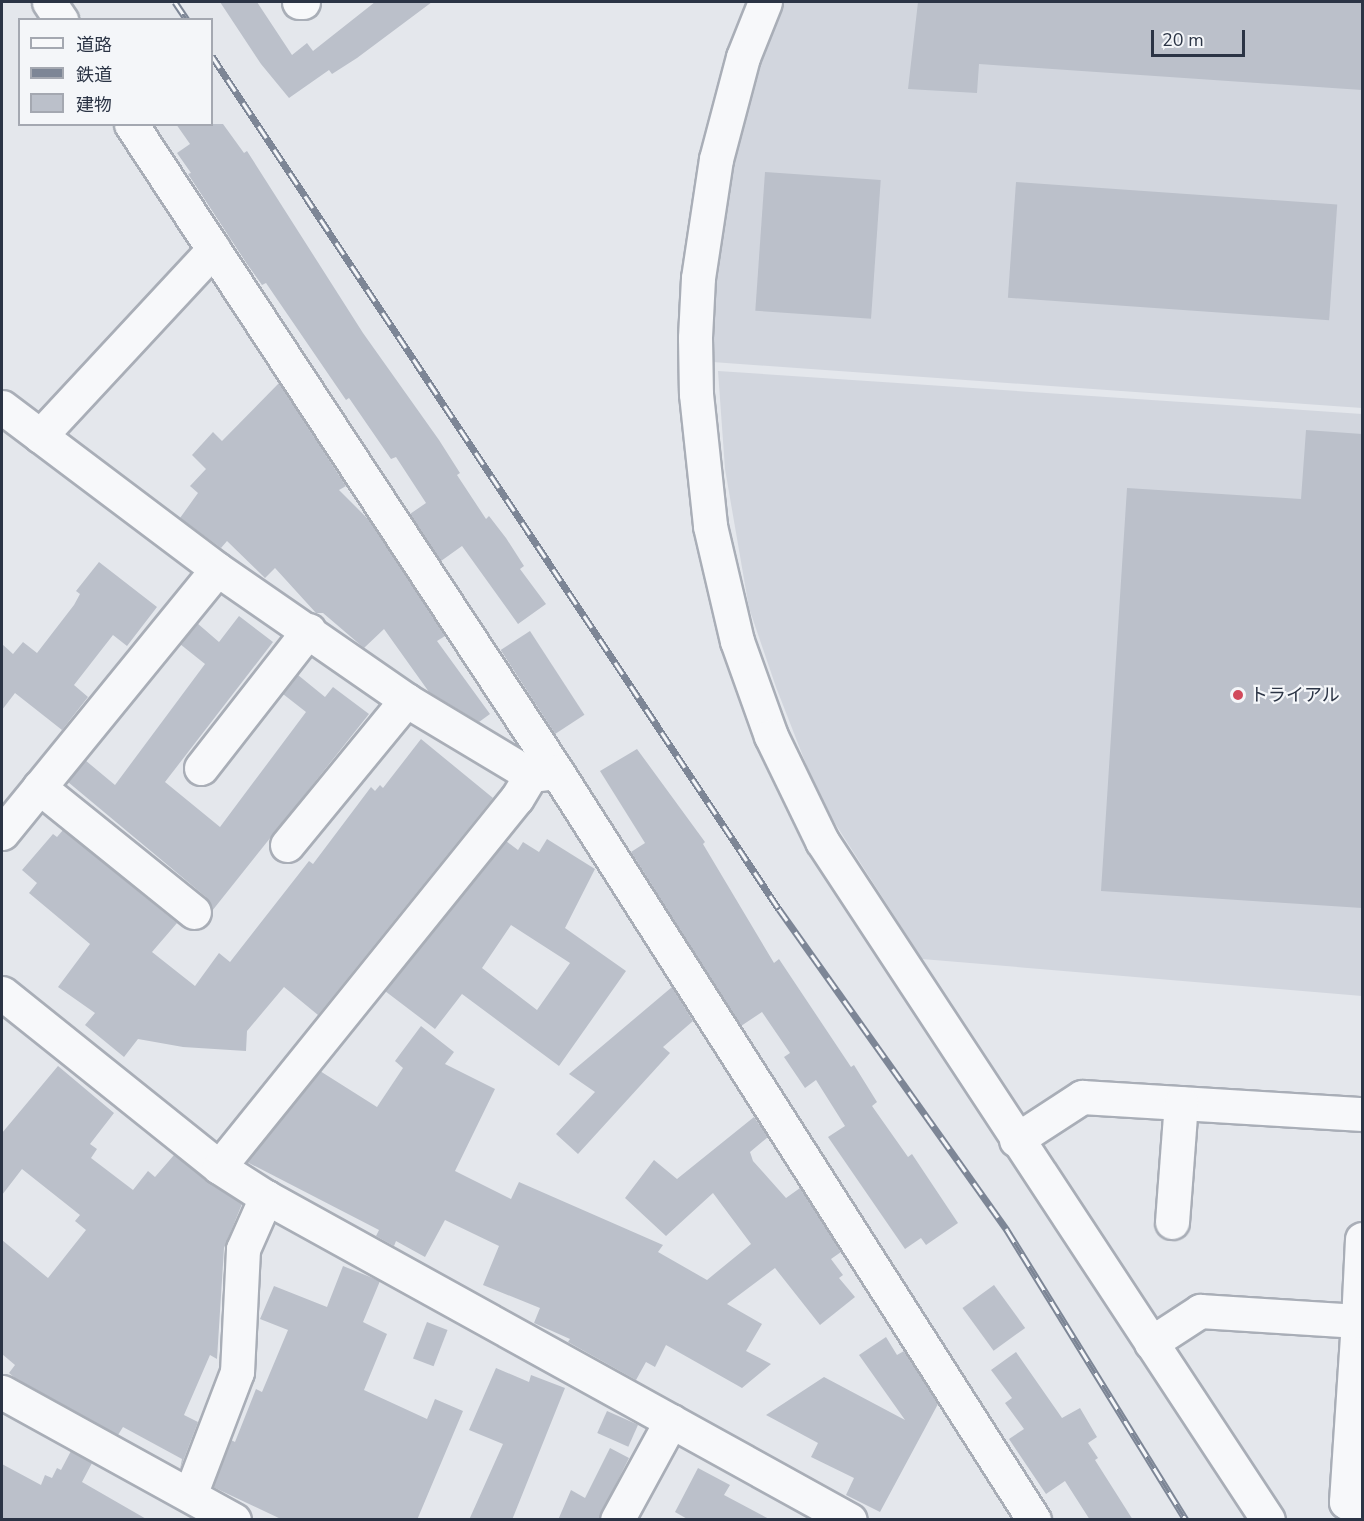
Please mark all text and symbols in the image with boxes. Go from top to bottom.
legend [18,18,213,126]
scale bar [1154,18,1248,56]
text: 20 m [1162,28,1204,52]
text: 道路 [76,33,112,57]
text: 鉄道 [76,63,112,87]
text: 建物 [76,93,112,117]
place label: トライアル [1250,684,1340,706]
marker: トライアル [1231,688,1245,702]

